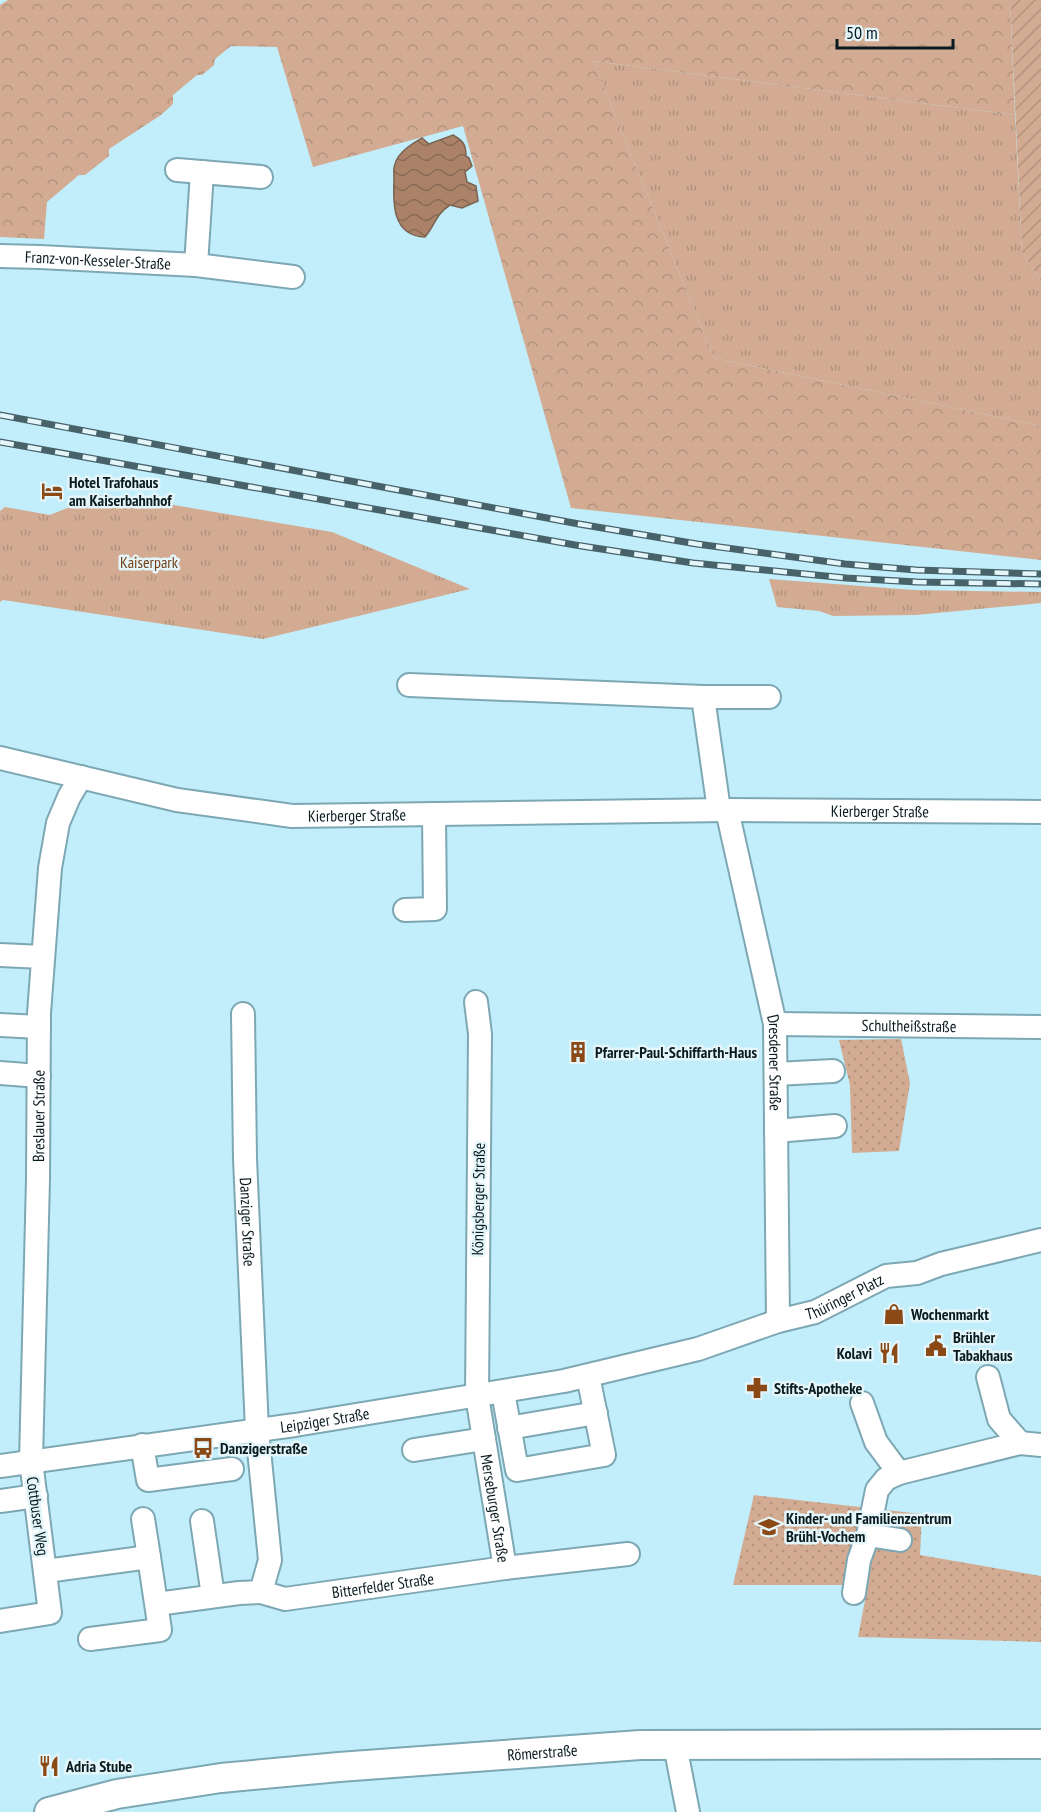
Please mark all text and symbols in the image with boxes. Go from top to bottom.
scale bar [837,12,952,50]
text: 50 m [846,21,878,44]
street label: Franz-von-Kesseler-Straße [25,247,172,274]
place label: Hotel Trafohaus am Kaiserbahnhof [69,472,172,510]
hotel icon: Hotel Trafohaus am Kaiserbahnhof [40,479,64,503]
park label: Kaiserpark [120,552,179,572]
street label: Kierberger Straße [831,801,929,821]
street label: Kierberger Straße [308,804,406,826]
street label: Dresdener Straße [763,1013,786,1111]
street label: Schultheißstraße [862,1015,956,1036]
building icon: Pfarrer-Paul-Schiffarth-Haus [566,1040,590,1064]
place label: Pfarrer-Paul-Schiffarth-Haus [595,1042,757,1062]
street label: Breslauer Straße [28,1070,49,1162]
street label: Königsberger Straße [467,1142,489,1256]
street label: Danziger Straße [236,1177,260,1267]
street label: Thüringer Platz [803,1269,887,1324]
shop icon: Wochenmarkt [882,1302,906,1326]
place label: Wochenmarkt [910,1304,989,1324]
place label: Brühler Tabakhaus [953,1327,1013,1365]
public building icon: Brühler Tabakhaus [924,1334,948,1358]
restaurant icon: Kolavi [877,1341,901,1365]
place label: Kolavi [837,1343,872,1363]
pharmacy icon: Stifts-Apotheke [745,1376,769,1400]
place label: Stifts-Apotheke [774,1378,863,1398]
street label: Leipziger Straße [279,1403,371,1437]
bus stop icon: Danzigerstraße [191,1436,215,1460]
place label: Danzigerstraße [220,1438,308,1458]
street label: Merseburger Straße [477,1453,514,1564]
street label: Cottbuser Weg [23,1475,53,1557]
place label: Kinder- und Familienzentrum Brühl-Vochem [786,1508,952,1546]
school or university icon: Kinder- und Familienzentrum Brühl-Vochem [757,1515,781,1539]
street label: Bitterfelder Straße [331,1568,435,1602]
street label: Römerstraße [507,1740,578,1765]
restaurant icon: Adria Stube [37,1754,61,1778]
place label: Adria Stube [65,1756,132,1776]

